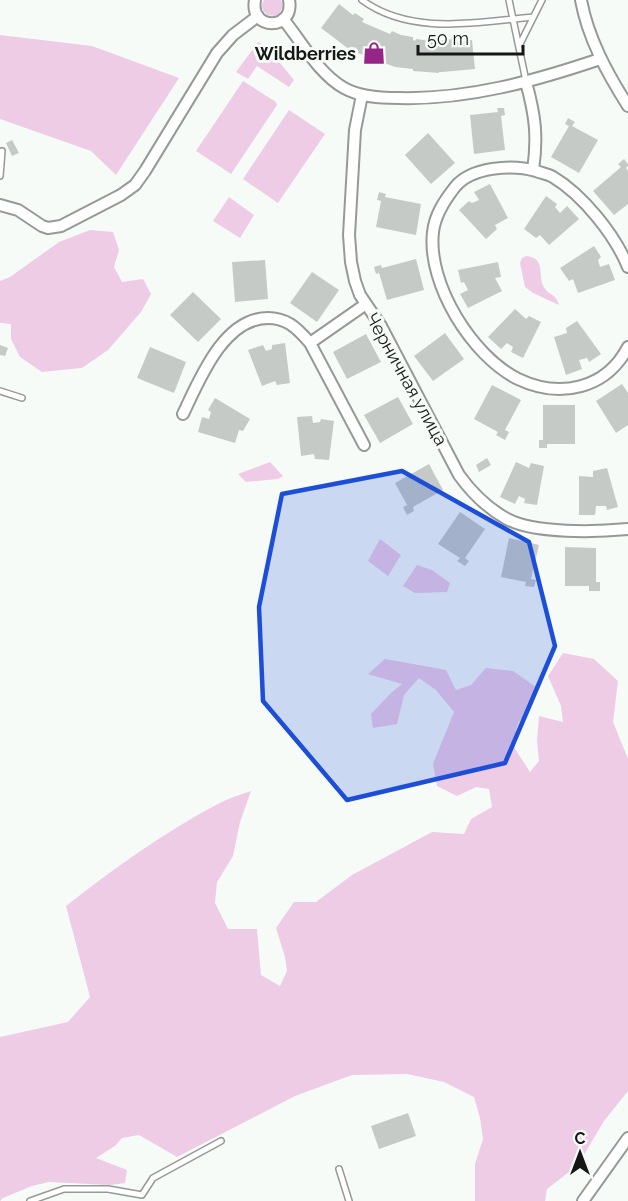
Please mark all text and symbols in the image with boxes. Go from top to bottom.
scale bar [418,18,523,56]
text: 50 m [427,28,469,49]
shop icon: Wildberries [361,40,387,66]
place label: Wildberries [255,43,356,64]
street label: Черничная улица [362,309,452,449]
north arrow [550,1123,610,1183]
text: С [575,1129,586,1148]

